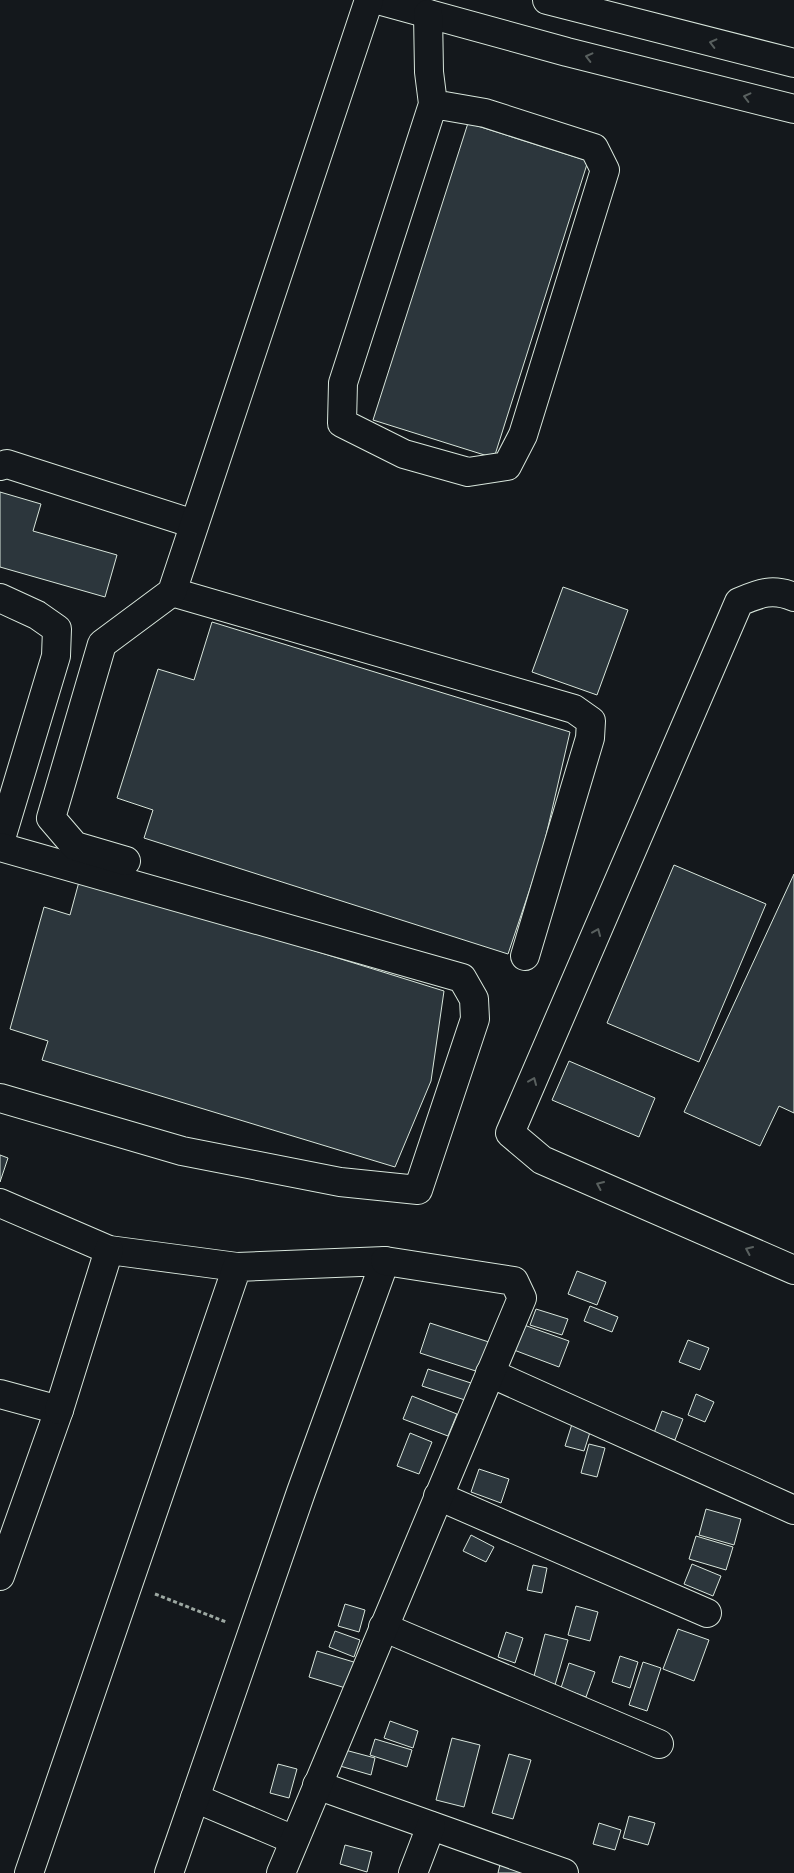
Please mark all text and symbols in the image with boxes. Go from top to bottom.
one-way arrow [709,38,717,48]
one-way arrow [585,52,594,63]
one-way arrow [742,92,751,103]
one-way arrow [591,928,602,937]
one-way arrow [526,1077,537,1086]
one-way arrow [596,1181,605,1192]
one-way arrow [745,1246,754,1257]

